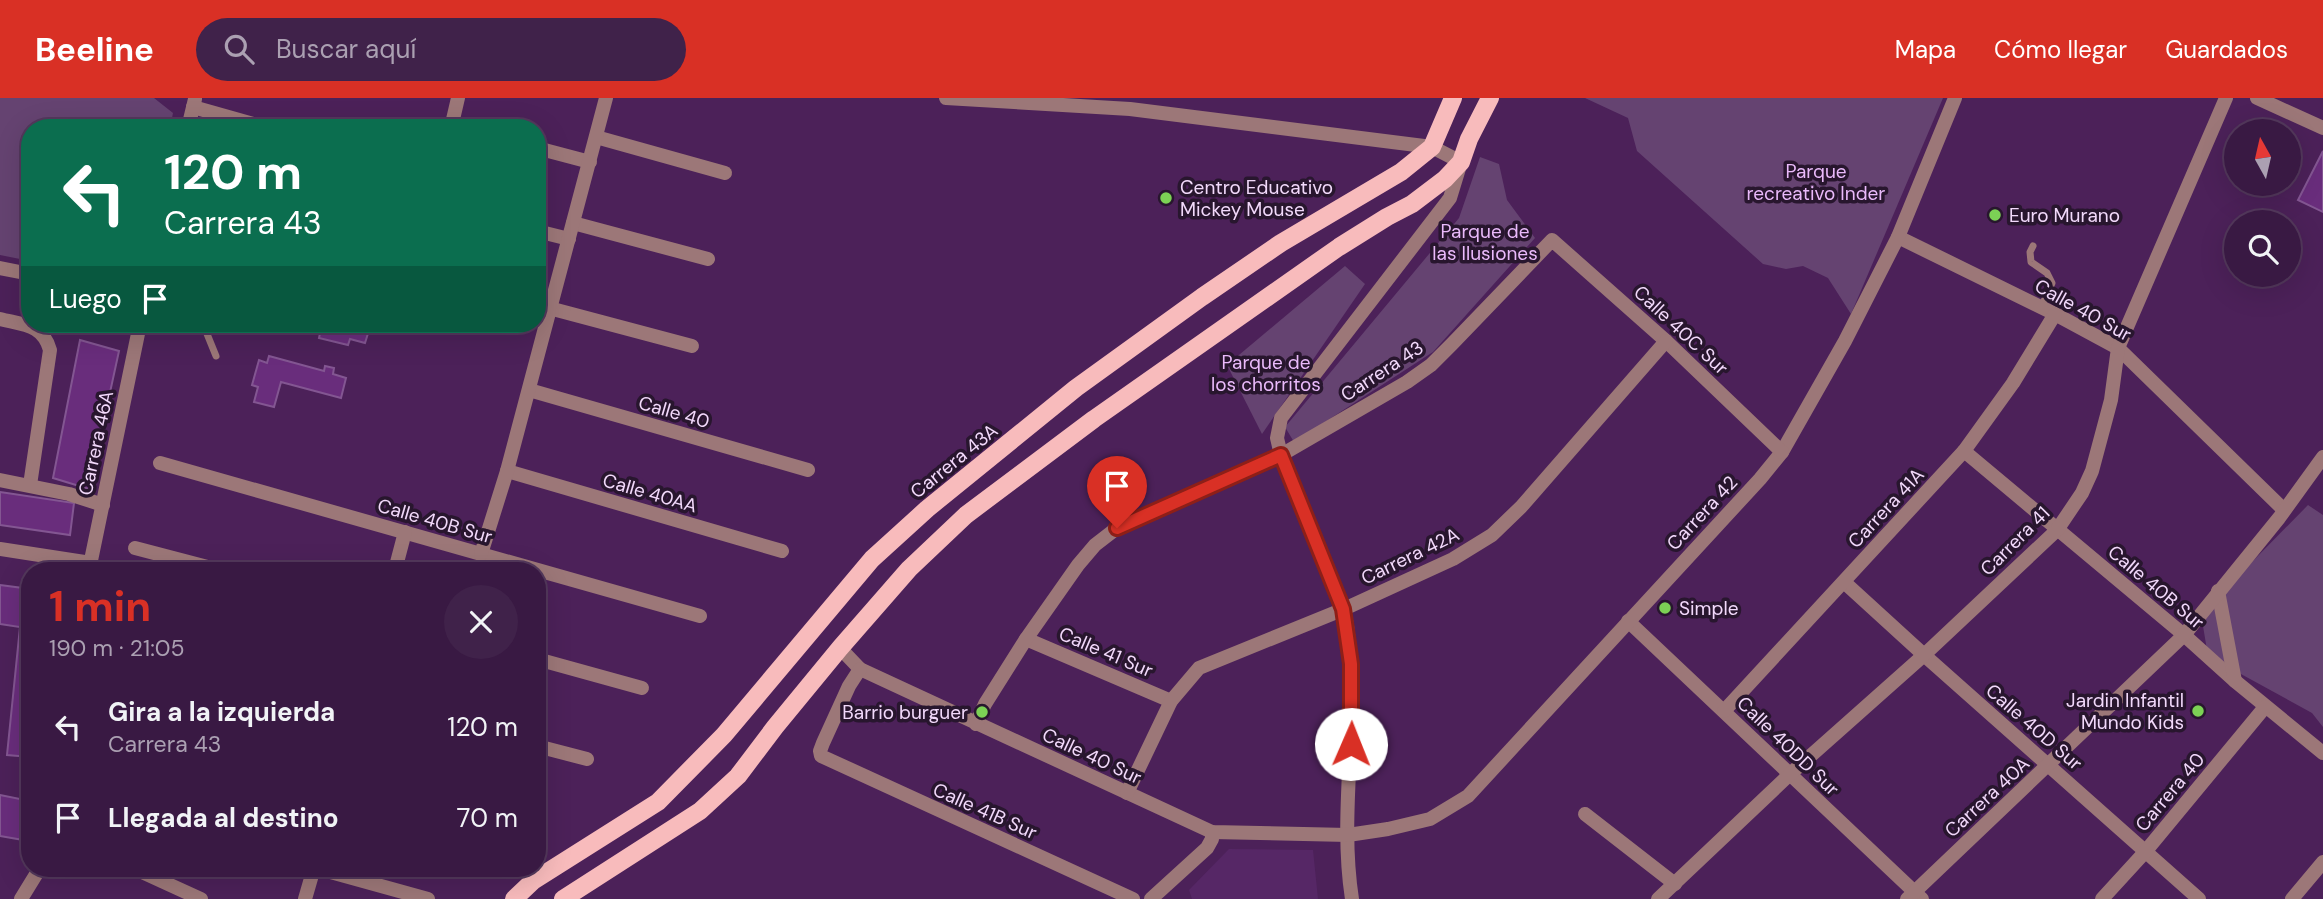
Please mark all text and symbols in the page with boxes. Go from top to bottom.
search box [196,18,686,81]
text: Beeline [35,28,154,71]
icon: search [220,30,258,68]
text: Buscar aquí [276,32,416,66]
text: Mapa [1895,34,1956,65]
text: Cómo llegar [1994,34,2127,65]
text: Guardados [2165,34,2288,65]
north arrow [2224,119,2301,196]
map controls [2224,119,2301,287]
text: 120 m [164,140,302,204]
icon: left [49,147,140,238]
park label: Parque recreativo Inder [1747,159,1885,206]
place label: Centro Educativo Mickey Mouse [1180,175,1333,222]
marker: Centro Educativo Mickey Mouse [1158,190,1174,206]
text: Carrera 43 [164,202,322,244]
place label: Euro Murano [2009,203,2120,228]
marker: Euro Murano [1987,207,2003,223]
button: search [2224,210,2301,287]
park label: Parque de las Ilusiones [1432,219,1538,266]
street label: Calle 40 Sur [2030,273,2136,347]
icon: arrive [136,280,174,318]
street label: Calle 40C Sur [1628,280,1734,380]
text: Luego [49,282,122,316]
street label: Carrera 43 [1336,335,1428,407]
park label: Parque de los chorritos [1211,350,1321,397]
street label: Carrera 46A [73,388,119,498]
street label: Calle 40 [636,390,712,434]
street label: Carrera 43A [905,418,1003,504]
pin [1087,456,1147,528]
street label: Carrera 41A [1842,462,1930,553]
icon: arrive [1098,467,1136,505]
street label: Calle 40AA [600,468,701,519]
street label: Carrera 42 [1661,470,1743,556]
street label: Calle 40B Sur [375,493,495,549]
street label: Carrera 41 [1975,501,2055,581]
street label: Carrera 42A [1357,521,1463,590]
street label: Calle 40B Sur [2103,539,2209,635]
text: 1 min [49,579,151,634]
button: close [444,585,518,659]
place label: Simple [1679,596,1738,621]
marker: Simple [1657,600,1673,616]
street label: Calle 41 Sur [1055,621,1157,683]
text: 190 m · 21:05 [49,633,185,663]
street label: Calle 40D Sur [1981,678,2087,776]
place label: Jardin Infantil Mundo Kids [2066,688,2184,735]
street label: Calle 40DD Sur [1731,691,1845,801]
text: Gira a la izquierda [108,695,335,729]
place label: Barrio burguer [842,700,968,725]
marker: Jardin Infantil Mundo Kids [2190,703,2206,719]
marker: Barrio burguer [974,704,990,720]
position arrow [1314,707,1388,781]
icon: left [49,708,87,746]
text: 120 m [447,710,518,744]
street label: Calle 40 Sur [1038,722,1146,790]
text: Carrera 43 [108,729,221,759]
street label: Carrera 40 [2130,747,2210,837]
street label: Carrera 40A [1939,751,2035,843]
street label: Calle 41B Sur [929,777,1041,845]
icon: arrive [49,799,87,837]
text: Llegada al destino [108,801,339,835]
text: 70 m [457,801,518,835]

